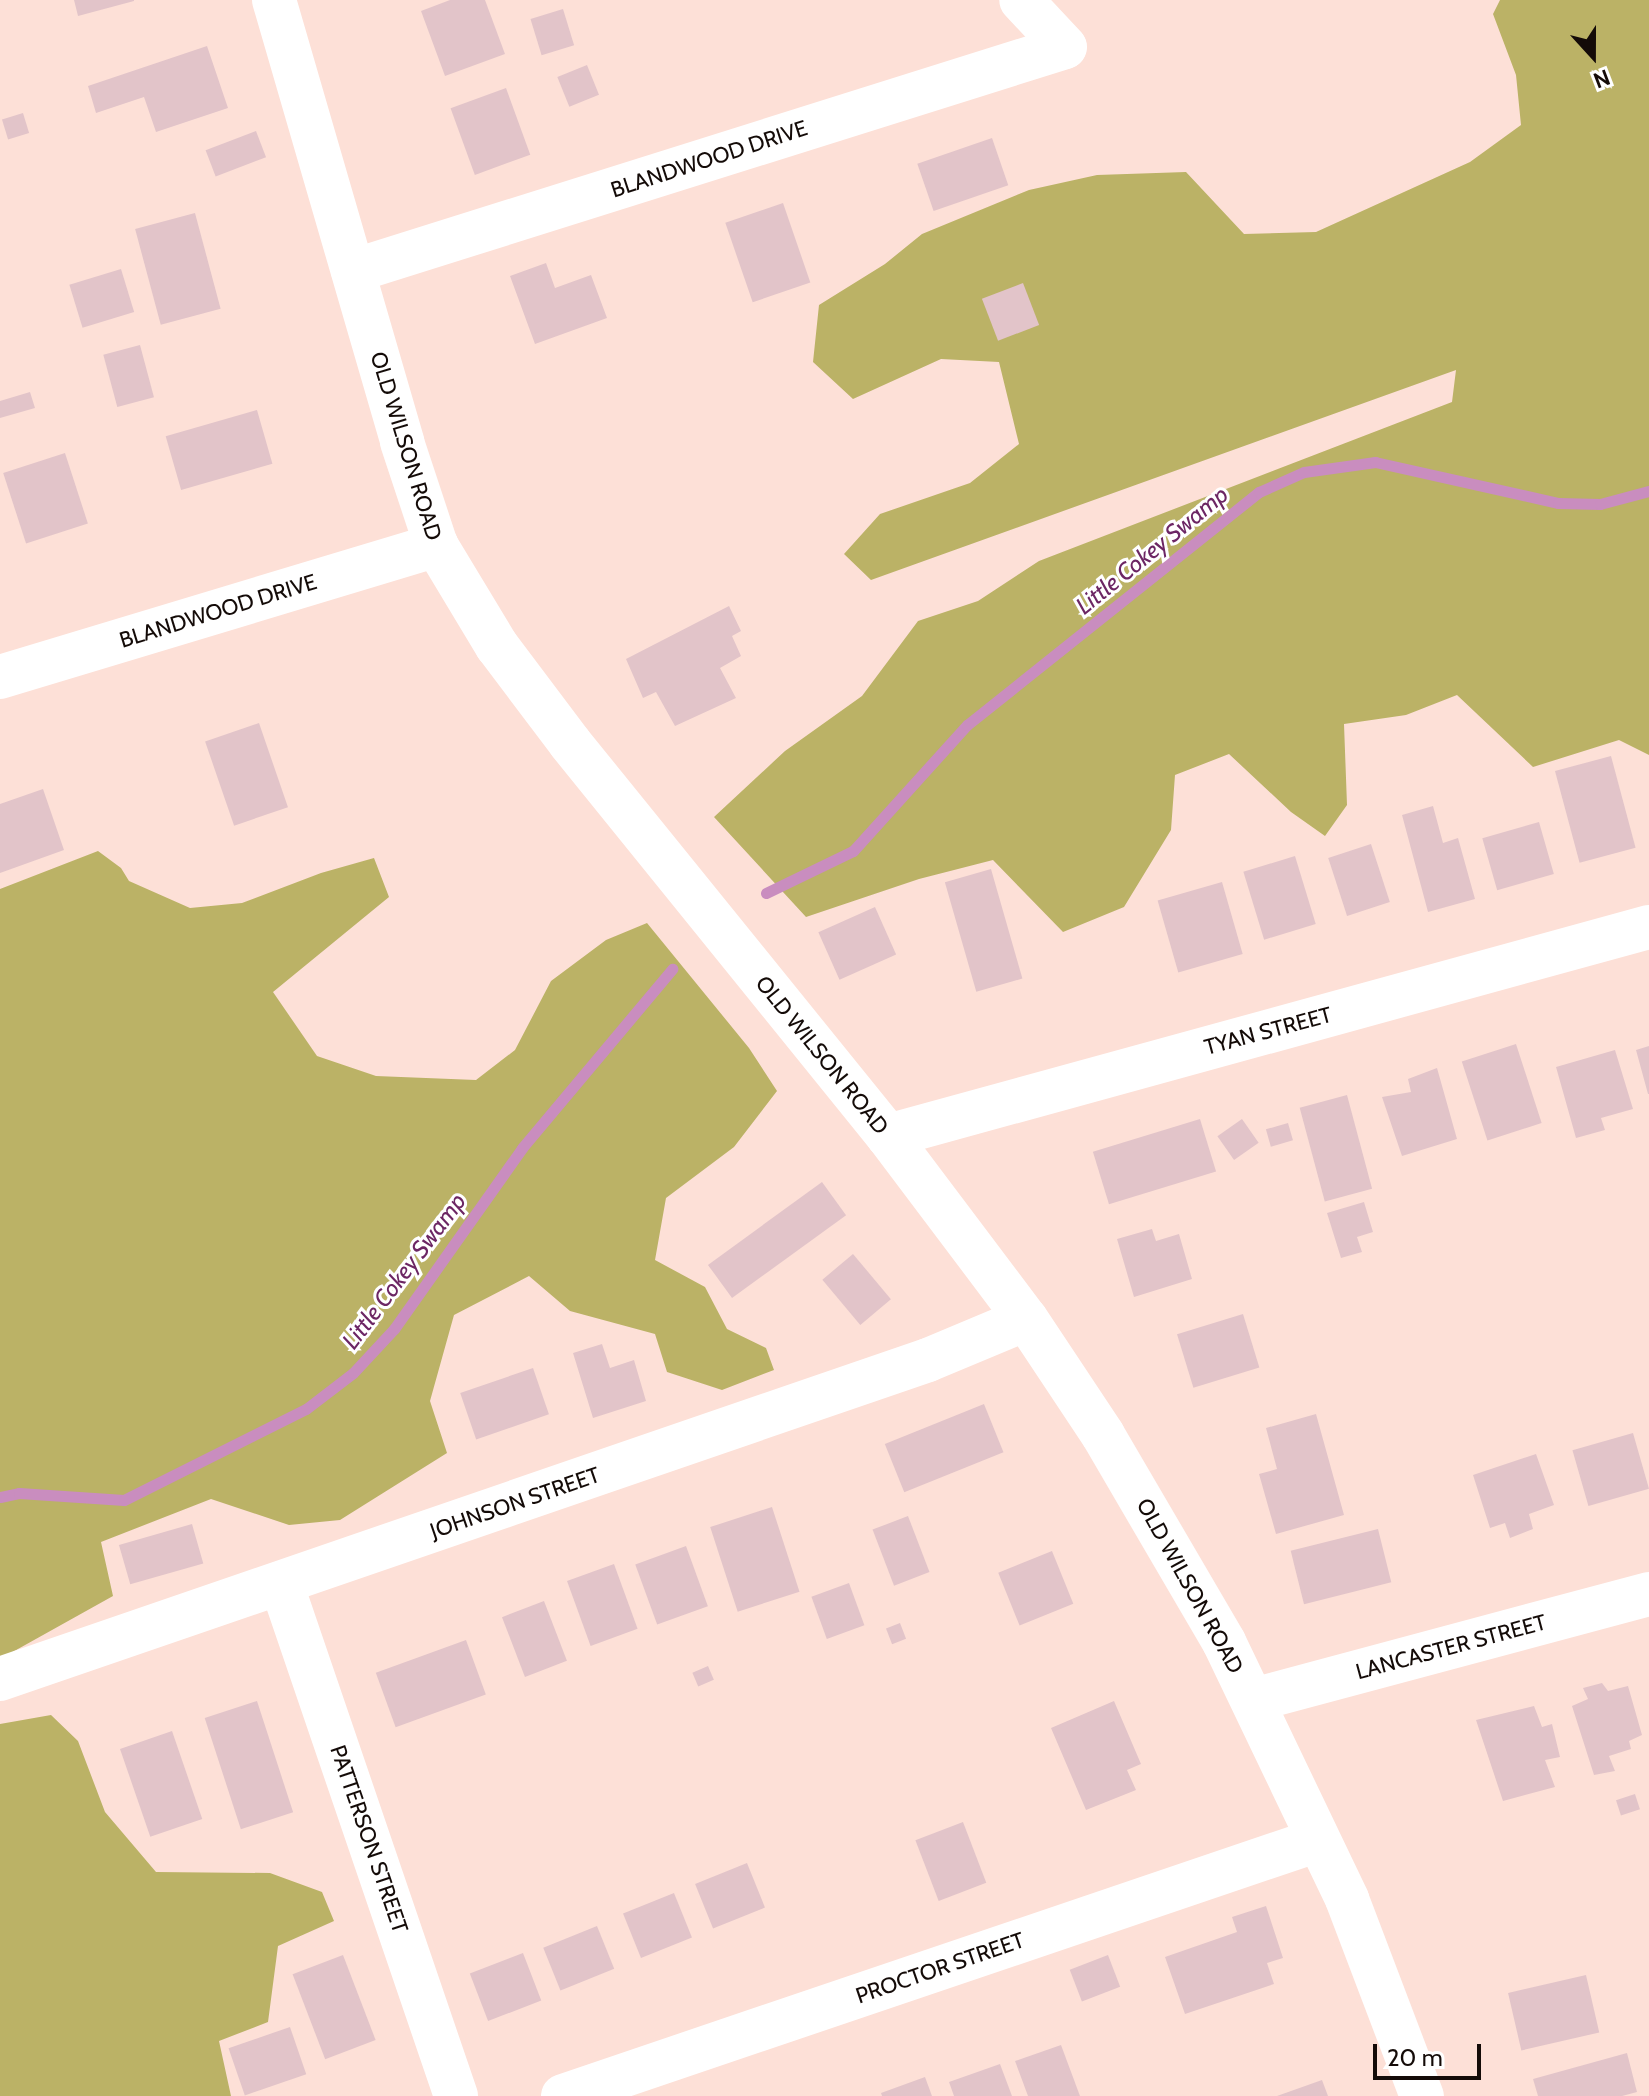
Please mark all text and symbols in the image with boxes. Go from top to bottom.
north arrow [1553,16,1633,96]
text: N [1590,63,1614,94]
street label: BLANDWOOD DRIVE [607,115,811,203]
street label: OLD WILSON ROAD [365,348,447,544]
water label: Little Cokey Swamp [1070,480,1234,620]
street label: BLANDWOOD DRIVE [116,568,320,654]
street label: OLD WILSON ROAD [750,970,894,1140]
street label: TYAN STREET [1201,1001,1335,1061]
water label: Little Cokey Swamp [336,1187,472,1355]
street label: JOHNSON STREET [427,1462,603,1544]
street label: OLD WILSON ROAD [1131,1494,1249,1678]
street label: LANCASTER STREET [1353,1609,1549,1685]
street label: PATTERSON STREET [324,1742,414,1936]
street label: PROCTOR STREET [852,1927,1028,2009]
scale bar [1377,2028,1485,2078]
text: 20 m [1387,2043,1443,2072]

